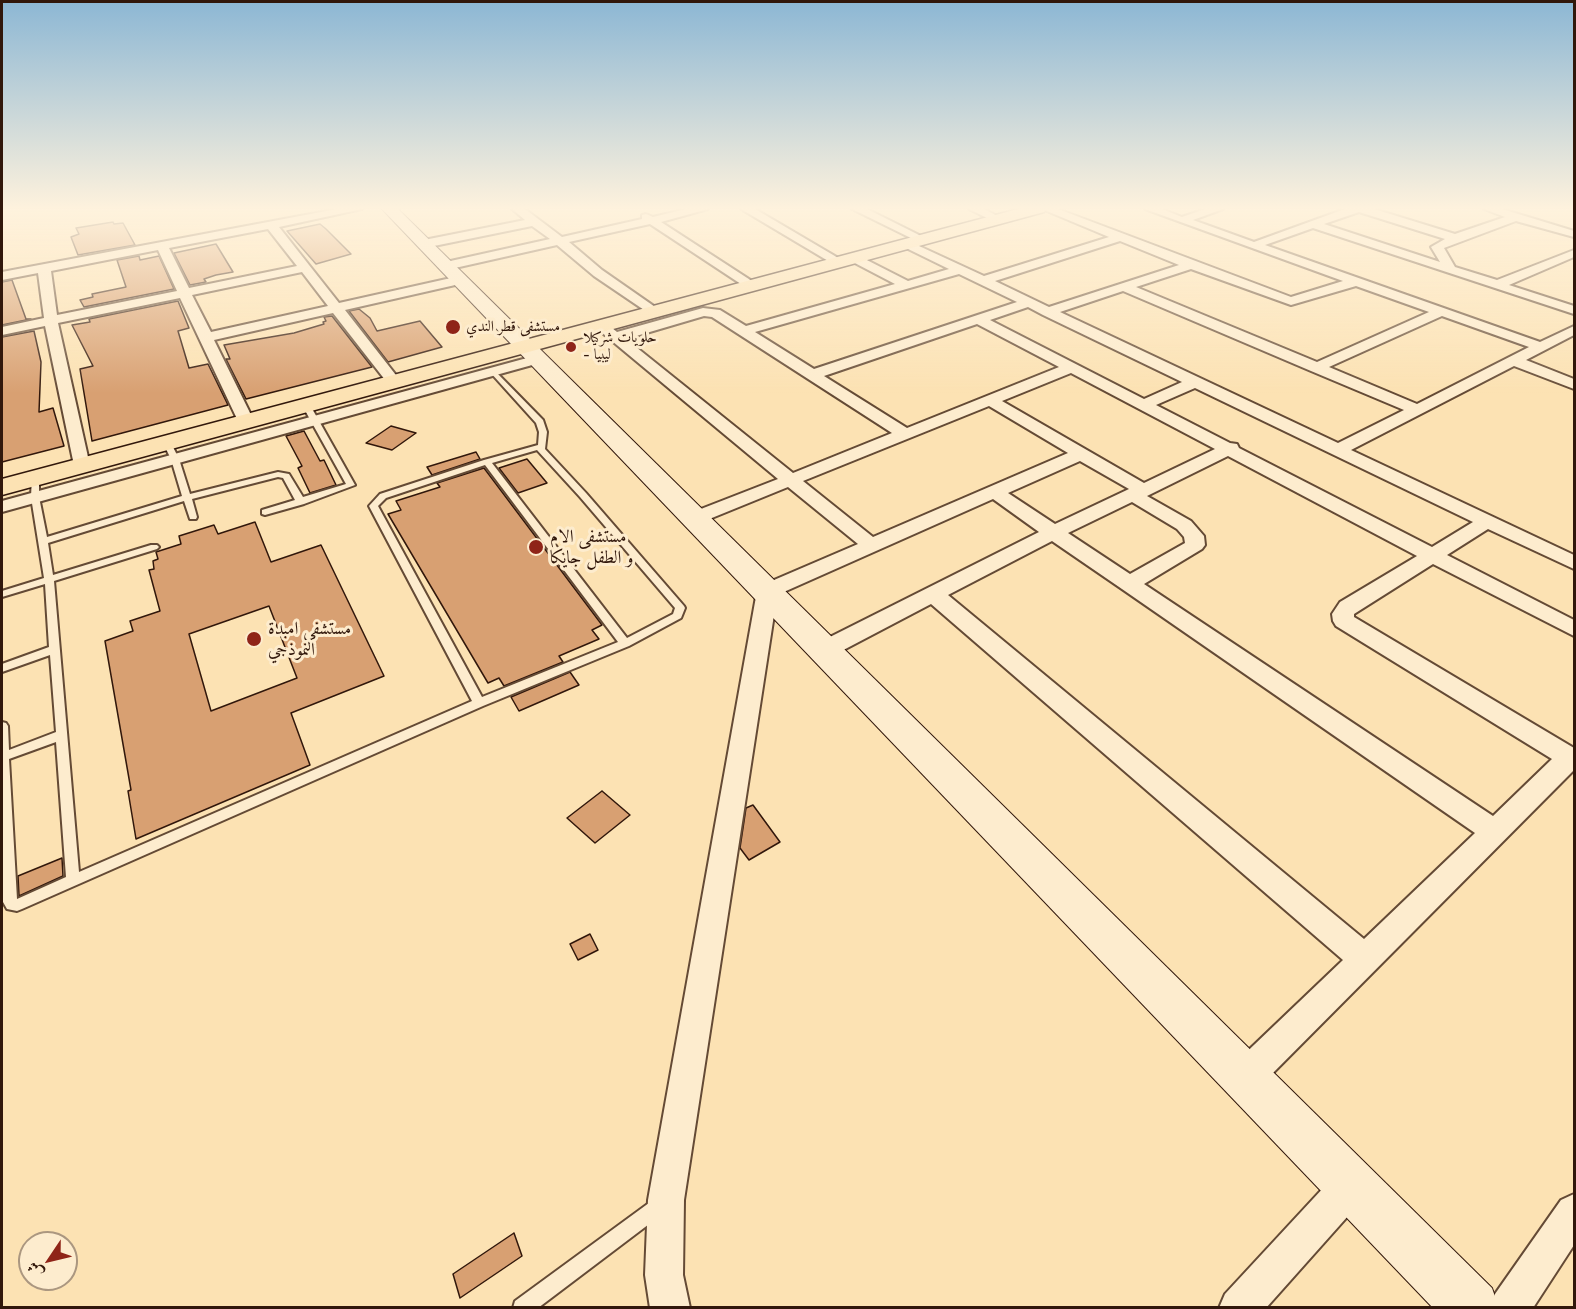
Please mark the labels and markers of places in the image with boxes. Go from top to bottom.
marker: مستشفى قطر الندي [444,318,462,336]
place label: مستشفى قطر الندي [466,318,560,336]
place label: حلويات شركيلا - ليبيا [583,329,657,364]
marker: حلويات شركيلا - ليبيا [564,340,578,354]
place label: مستشفى الام و الطفل جايكا [550,526,634,568]
marker: مستشفى الام و الطفل جايكا [527,538,545,556]
place label: مستشفى امبدة النموذجي [268,618,351,660]
marker: مستشفى امبدة النموذجي [245,630,263,648]

